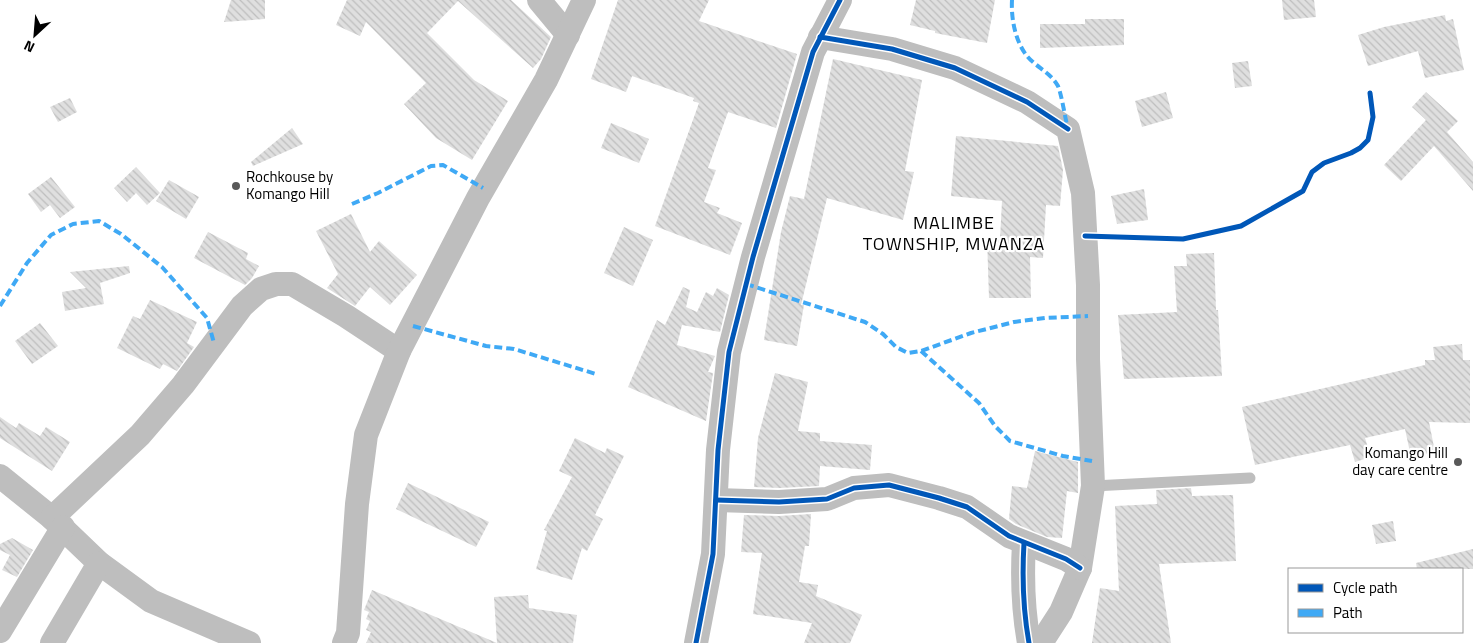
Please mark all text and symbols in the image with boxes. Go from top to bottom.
north arrow [10,10,60,60]
text: N [20,36,38,59]
place label: Rochkouse by Komango Hill [246,165,333,205]
marker: Rochkouse by Komango Hill [230,180,242,192]
district label: MALIMBE TOWNSHIP, MWANZA [863,209,1045,257]
place label: Komango Hill day care centre [1352,441,1448,481]
marker: Komango Hill day care centre [1452,456,1464,468]
legend [1288,568,1463,633]
text: Cycle path [1333,576,1398,599]
text: Path [1333,601,1363,624]

